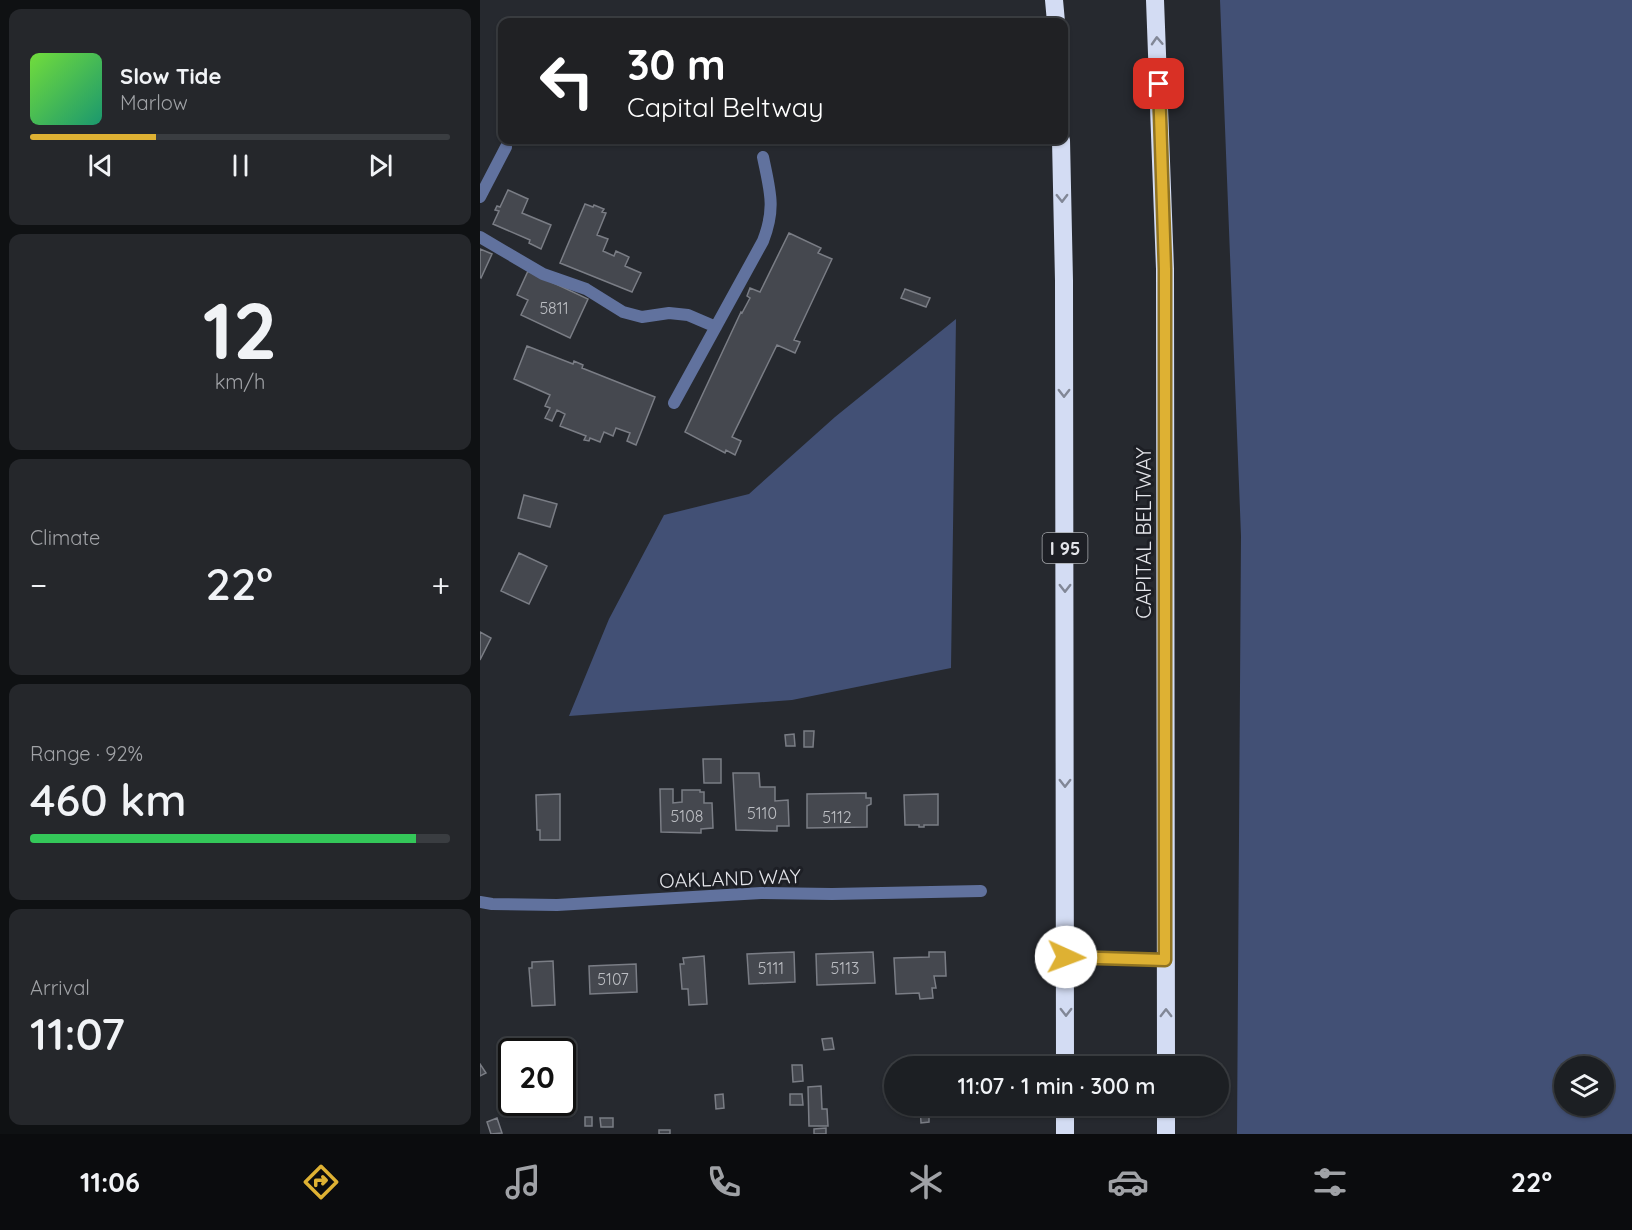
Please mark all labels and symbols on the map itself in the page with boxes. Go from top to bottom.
one-way arrow [1151,36,1164,45]
pin [1133,58,1184,109]
one-way arrow [1056,193,1069,202]
house number: 5811 [539,298,569,318]
one-way arrow [1058,388,1070,397]
street label: CAPITAL BELTWAY [1131,447,1156,619]
road number: I 95 [1042,533,1088,563]
one-way arrow [1059,583,1071,592]
one-way arrow [1059,778,1071,787]
house number: 5110 [747,803,777,823]
house number: 5108 [671,806,703,826]
house number: 5112 [822,807,852,827]
street label: OAKLAND WAY [659,863,801,893]
position arrow [1034,925,1098,989]
house number: 5111 [758,958,784,978]
house number: 5113 [831,958,859,978]
house number: 5107 [597,969,629,989]
one-way arrow [1060,1007,1072,1016]
one-way arrow [1160,1009,1172,1018]
speed limit sign: 20 [498,1038,576,1116]

